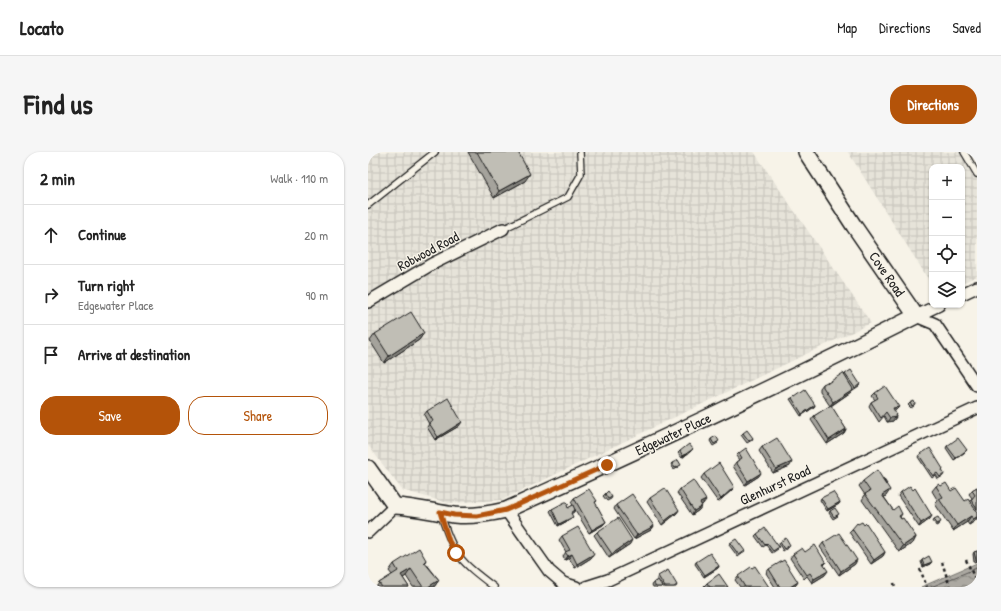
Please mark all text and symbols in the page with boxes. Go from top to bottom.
text: Locato [20,15,64,41]
text: Map [837,18,857,37]
text: Directions [879,18,930,37]
text: Saved [952,18,981,37]
text: Find us [24,85,93,123]
button: Directions [890,85,977,124]
map controls [929,164,965,308]
button: + [929,164,965,200]
text: 2 min [40,167,75,190]
text: Walk · 110 m [270,169,328,187]
button: − [929,200,965,236]
icon: ahead [40,224,62,246]
text: Continue [78,224,126,245]
text: 20 m [304,226,328,244]
street label: Robwood Road [394,226,462,275]
button: locate [929,236,965,272]
street label: Cove Road [865,248,910,300]
button: layers [929,272,965,308]
text: Turn right [78,275,134,296]
icon: right [40,284,62,306]
text: 90 m [306,286,328,304]
text: Edgewater Place [78,296,154,314]
icon: arrive [40,344,62,366]
text: Arrive at destination [78,344,190,365]
button: Save [40,396,180,435]
button: Share [188,396,328,435]
street label: Edgewater Place [632,408,714,460]
route end [598,456,616,474]
street label: Glenhurst Road [737,460,814,509]
route start [447,544,465,562]

